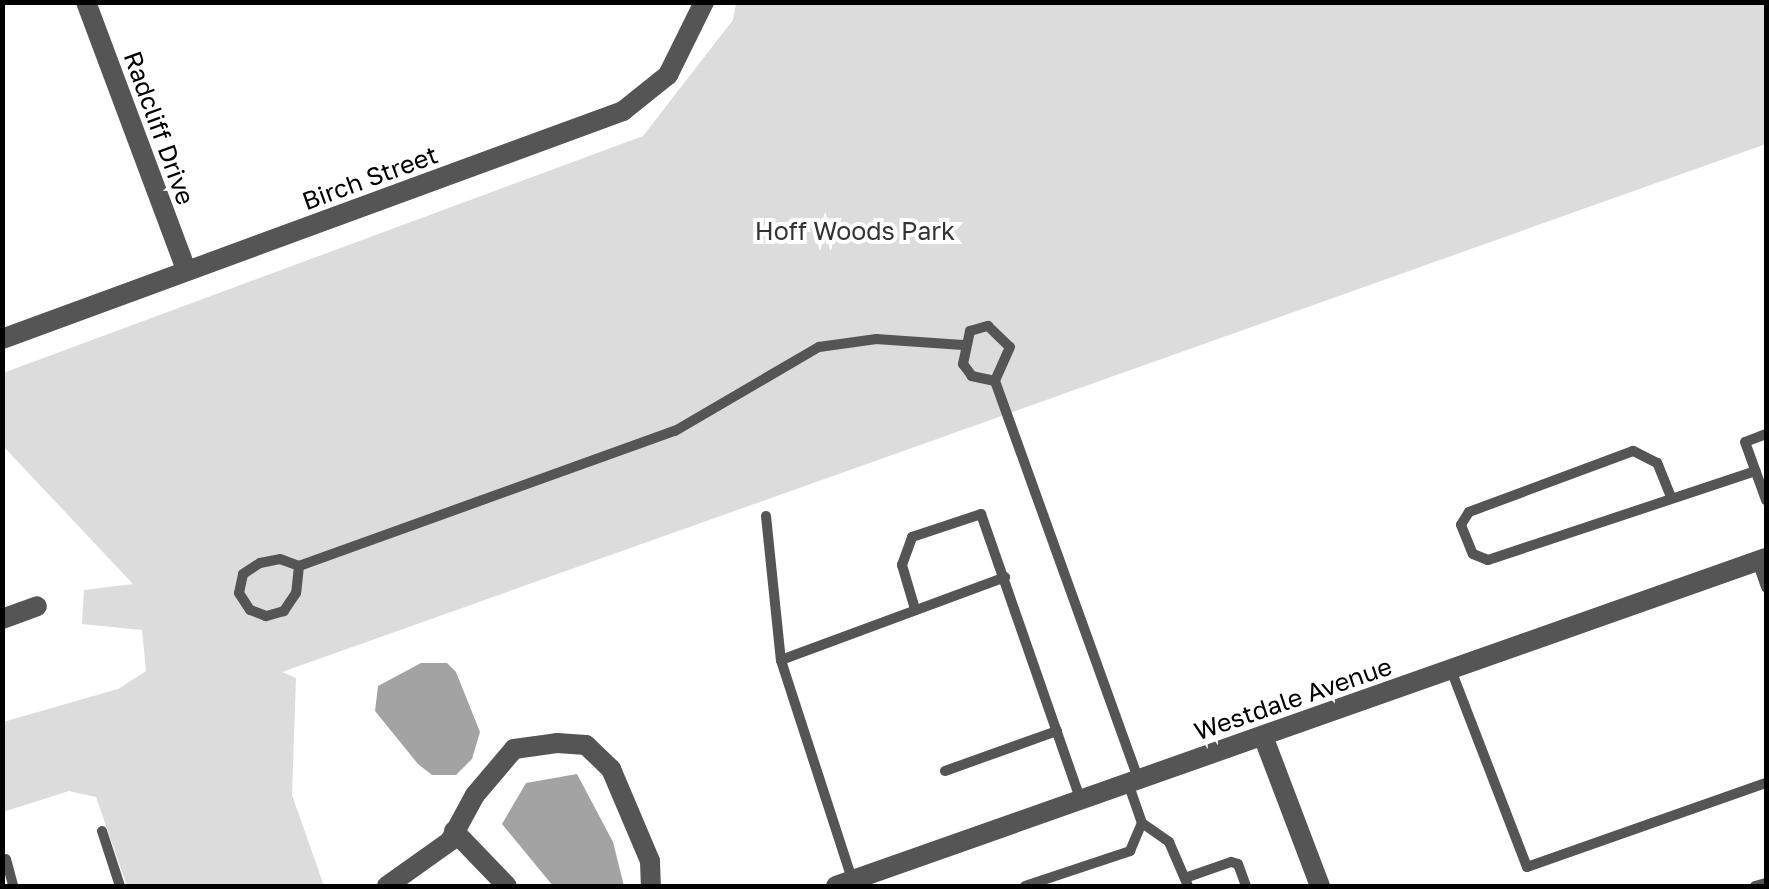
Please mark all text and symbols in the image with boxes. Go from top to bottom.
street label: Radcliff Drive [117,47,201,209]
street label: Birch Street [298,140,442,216]
park label: Hoff Woods Park [755,216,955,246]
street label: Westdale Avenue [1190,651,1396,747]

